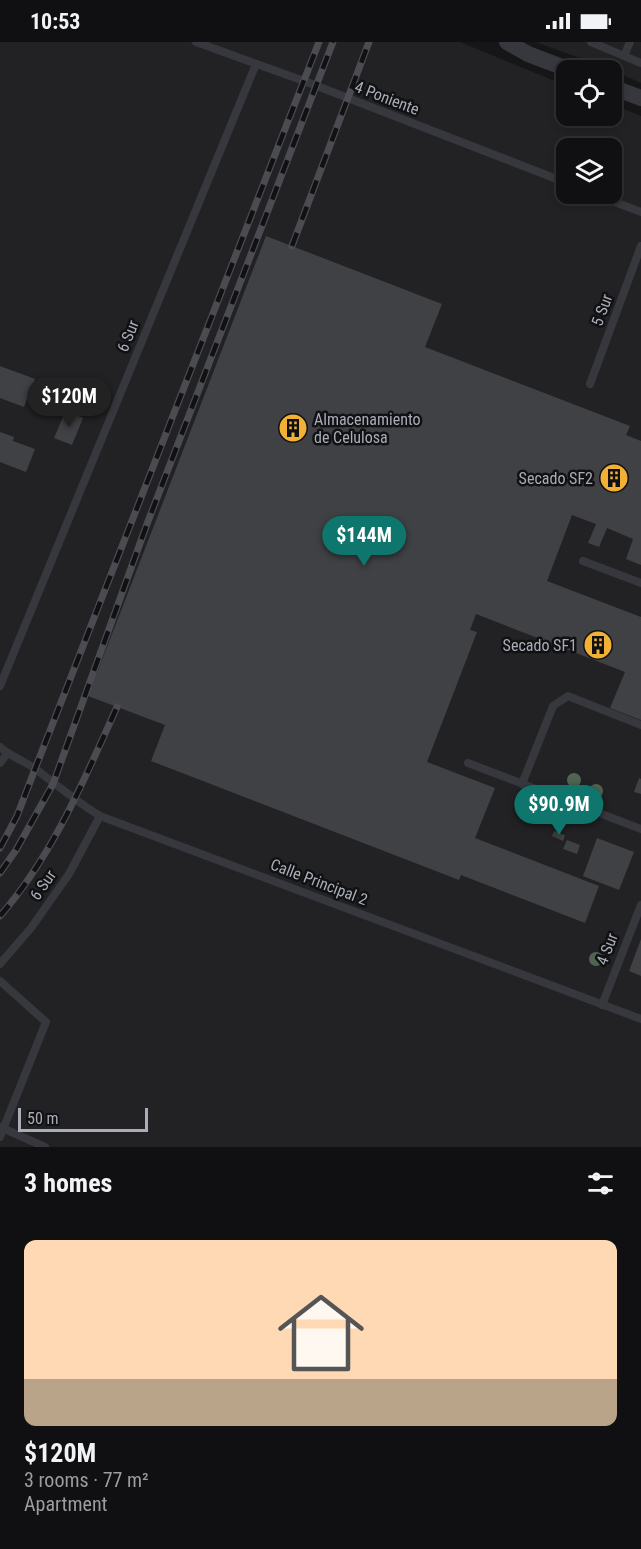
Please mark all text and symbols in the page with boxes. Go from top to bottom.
text: 10:53 [30,9,81,34]
map controls [556,60,622,204]
button: locate [556,60,622,126]
street label: 4 Poniente [352,77,422,119]
button: layers [556,138,622,204]
street label: 5 Sur [588,291,617,329]
street label: 6 Sur [113,317,143,355]
pin: $120M [27,377,111,428]
text: $120M [41,384,97,408]
place label: Almacenamiento de Celulosa [314,410,421,447]
building icon: Almacenamiento de Celulosa [277,412,309,444]
building icon: Secado SF2 [598,462,630,494]
place label: Secado SF2 [519,469,593,488]
pin: $144M [322,516,406,567]
text: $144M [336,523,392,547]
building icon: Secado SF1 [582,629,614,661]
place label: Secado SF1 [503,636,577,655]
pin: $90.9M [510,785,608,836]
text: $90.9M [528,792,590,816]
street label: Calle Principal 2 [268,855,370,909]
street label: 6 Sur [26,866,60,904]
street label: 4 Sur [592,930,622,968]
scale bar [18,1105,148,1132]
text: 50 m [27,1109,59,1128]
icon: filters [584,1167,617,1200]
text: 3 homes [24,1168,112,1198]
icon: home [267,1279,375,1387]
text: $120M [24,1438,96,1468]
text: 3 rooms · 77 m² [24,1468,149,1492]
text: Apartment [24,1492,108,1516]

